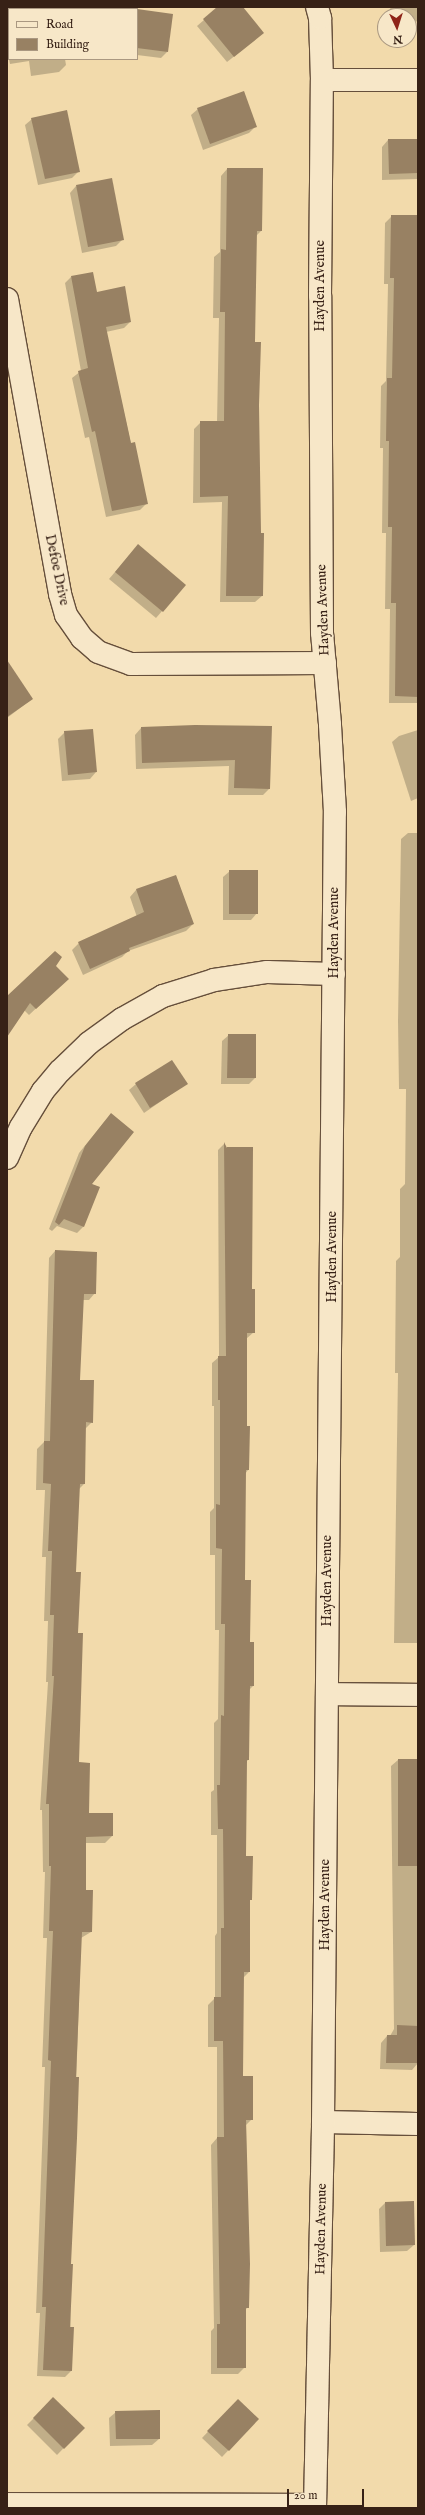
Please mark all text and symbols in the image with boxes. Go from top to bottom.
legend [8,8,138,60]
north arrow [377,8,417,48]
text: Road [46,17,73,32]
text: N [393,32,403,46]
text: Building [46,37,89,52]
street label: Hayden Avenue [312,240,328,332]
street label: Defoe Drive [41,533,73,607]
street label: Hayden Avenue [313,564,333,656]
street label: Hayden Avenue [326,887,342,979]
street label: Hayden Avenue [324,1211,340,1303]
street label: Hayden Avenue [319,1535,335,1627]
street label: Hayden Avenue [317,1859,333,1951]
street label: Hayden Avenue [312,2183,330,2275]
scale bar [289,2481,366,2507]
text: 20 m [294,2488,317,2503]

